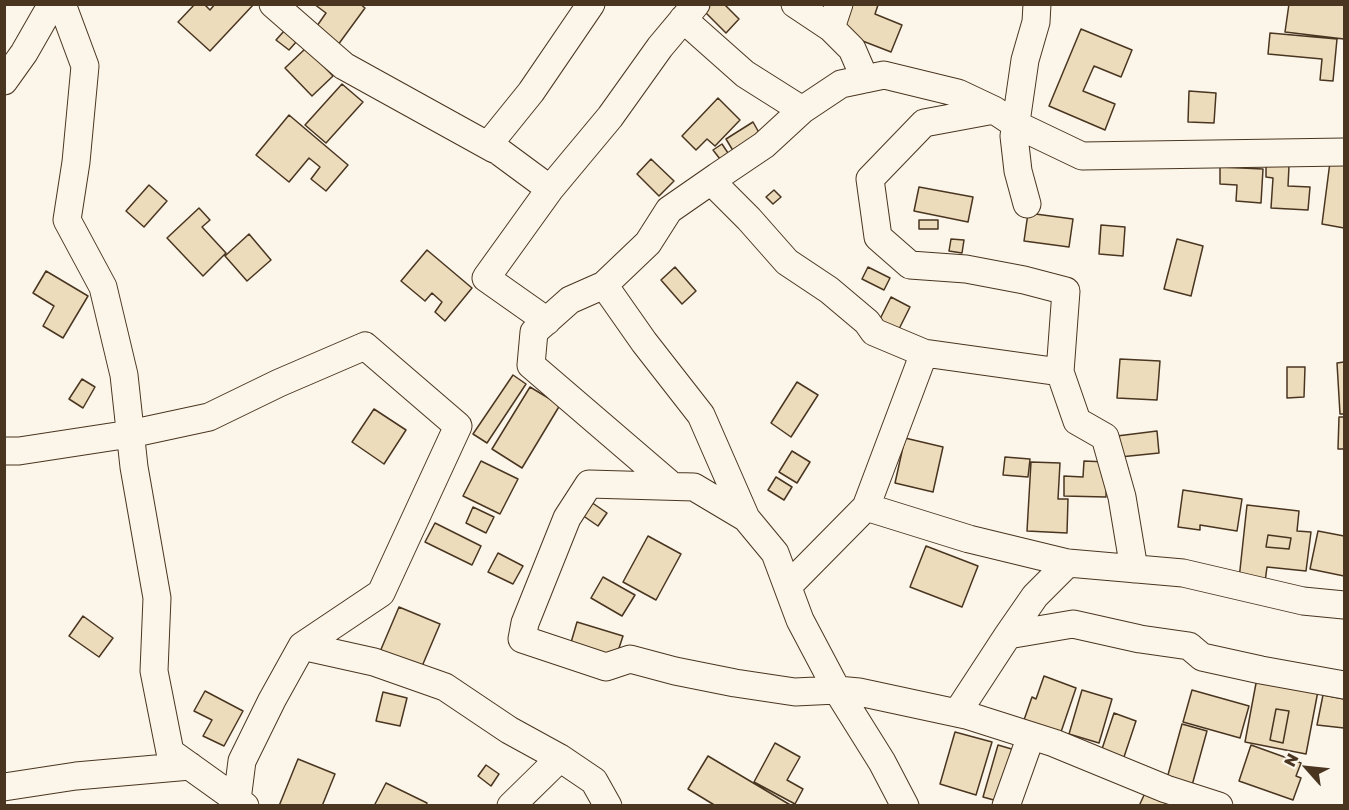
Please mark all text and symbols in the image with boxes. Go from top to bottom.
north arrow [1277,738,1337,798]
text: N [1279,750,1303,770]

